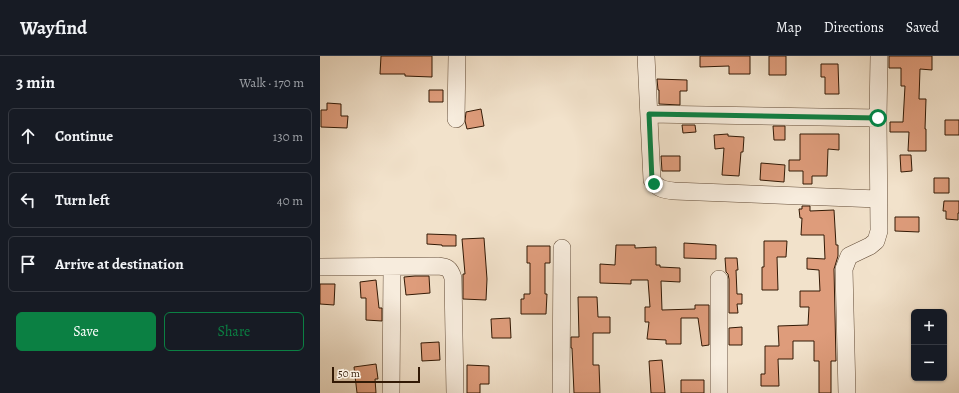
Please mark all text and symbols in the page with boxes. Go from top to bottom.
text: Wayfind [20,15,87,41]
text: Map [776,18,802,37]
text: Directions [824,18,884,37]
text: Saved [906,18,939,37]
text: 3 min [16,71,55,94]
text: Walk · 170 m [239,74,304,91]
route start [869,109,887,127]
icon: ahead [17,125,39,147]
text: Continue [55,126,113,146]
text: 130 m [273,128,303,145]
route end [645,175,663,193]
icon: left [17,189,39,211]
text: Turn left [55,190,110,210]
text: 40 m [277,192,303,209]
icon: arrive [17,253,39,275]
text: Arrive at destination [55,254,184,274]
map controls [911,309,947,381]
button: + [911,309,947,345]
button: Save [16,312,156,351]
button: Share [164,312,304,351]
button: − [911,345,947,381]
scale bar [332,365,420,384]
text: 50 m [338,366,360,381]

